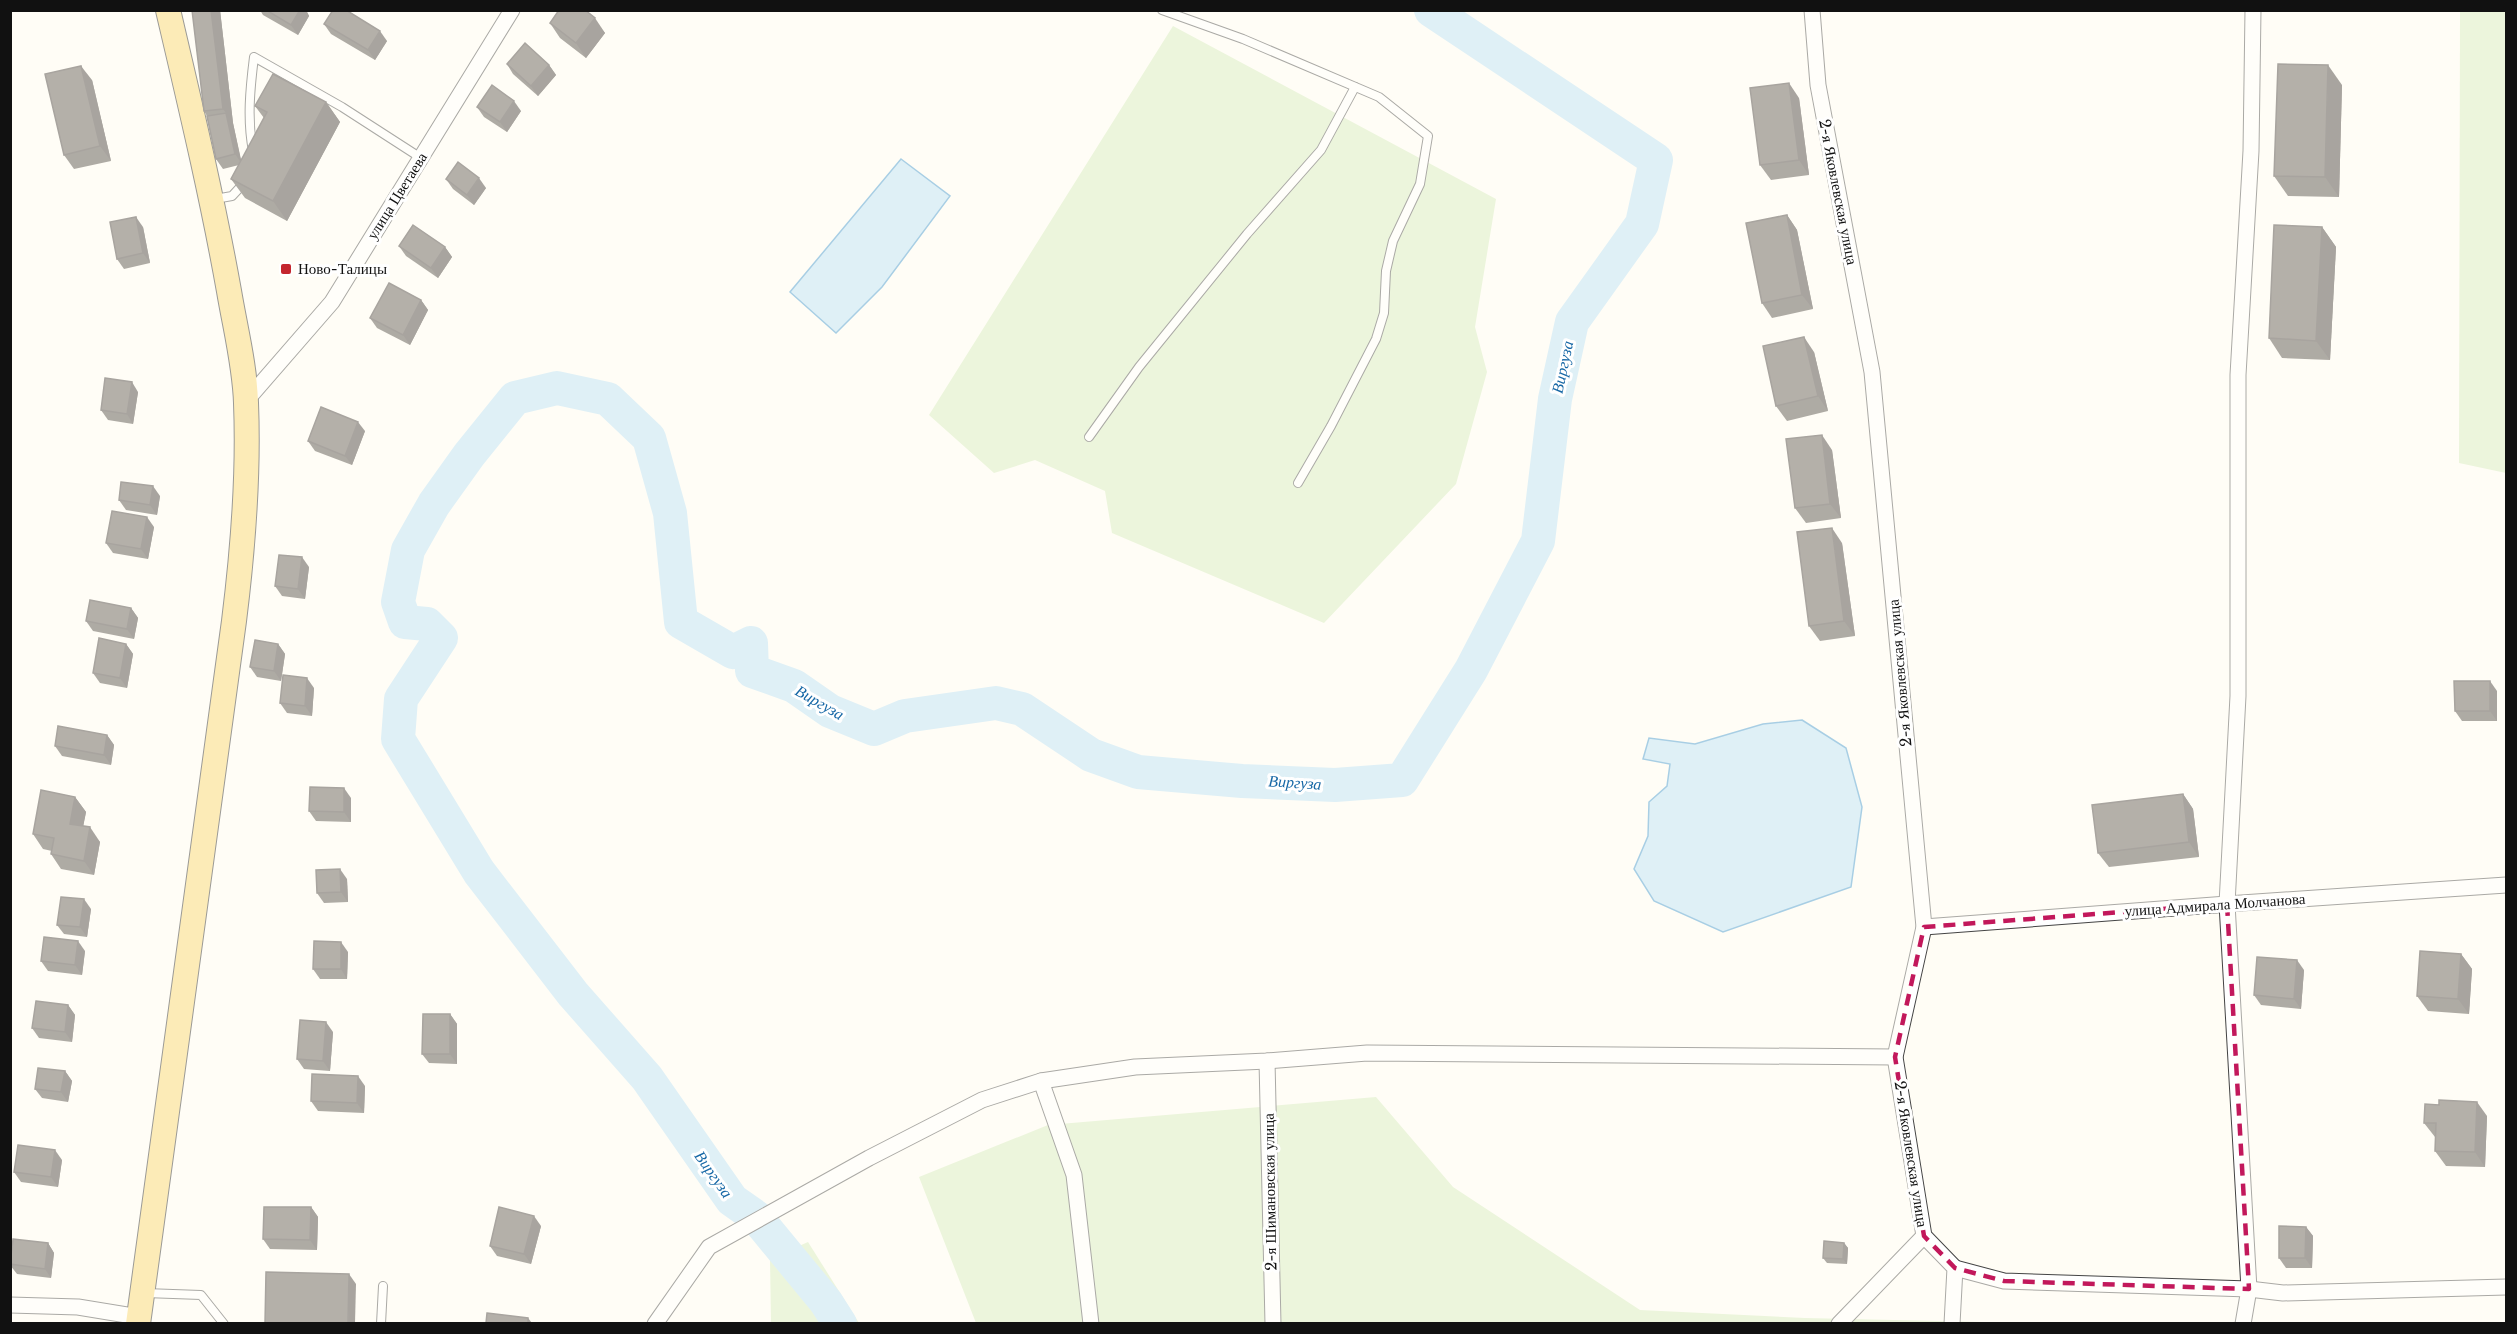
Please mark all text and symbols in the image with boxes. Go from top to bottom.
street label: 2-я Яковлевская улица [1815,117,1862,267]
street label: улица Цветаева [362,148,431,243]
place label: Ново-Талицы [298,259,387,278]
marker: Ново-Талицы [279,262,293,276]
water label: Виргуза [1547,339,1577,395]
street label: 2-я Яковлевская улица [1884,598,1915,748]
water label: Виргуза [792,680,848,724]
water label: Виргуза [1268,770,1322,794]
street label: улица Адмирала Молчанова [2124,889,2306,920]
street label: 2-я Яковлевская улица [1891,1079,1933,1229]
street label: 2-я Шимановская улица [1259,1113,1280,1271]
water label: Виргуза [691,1146,737,1202]

